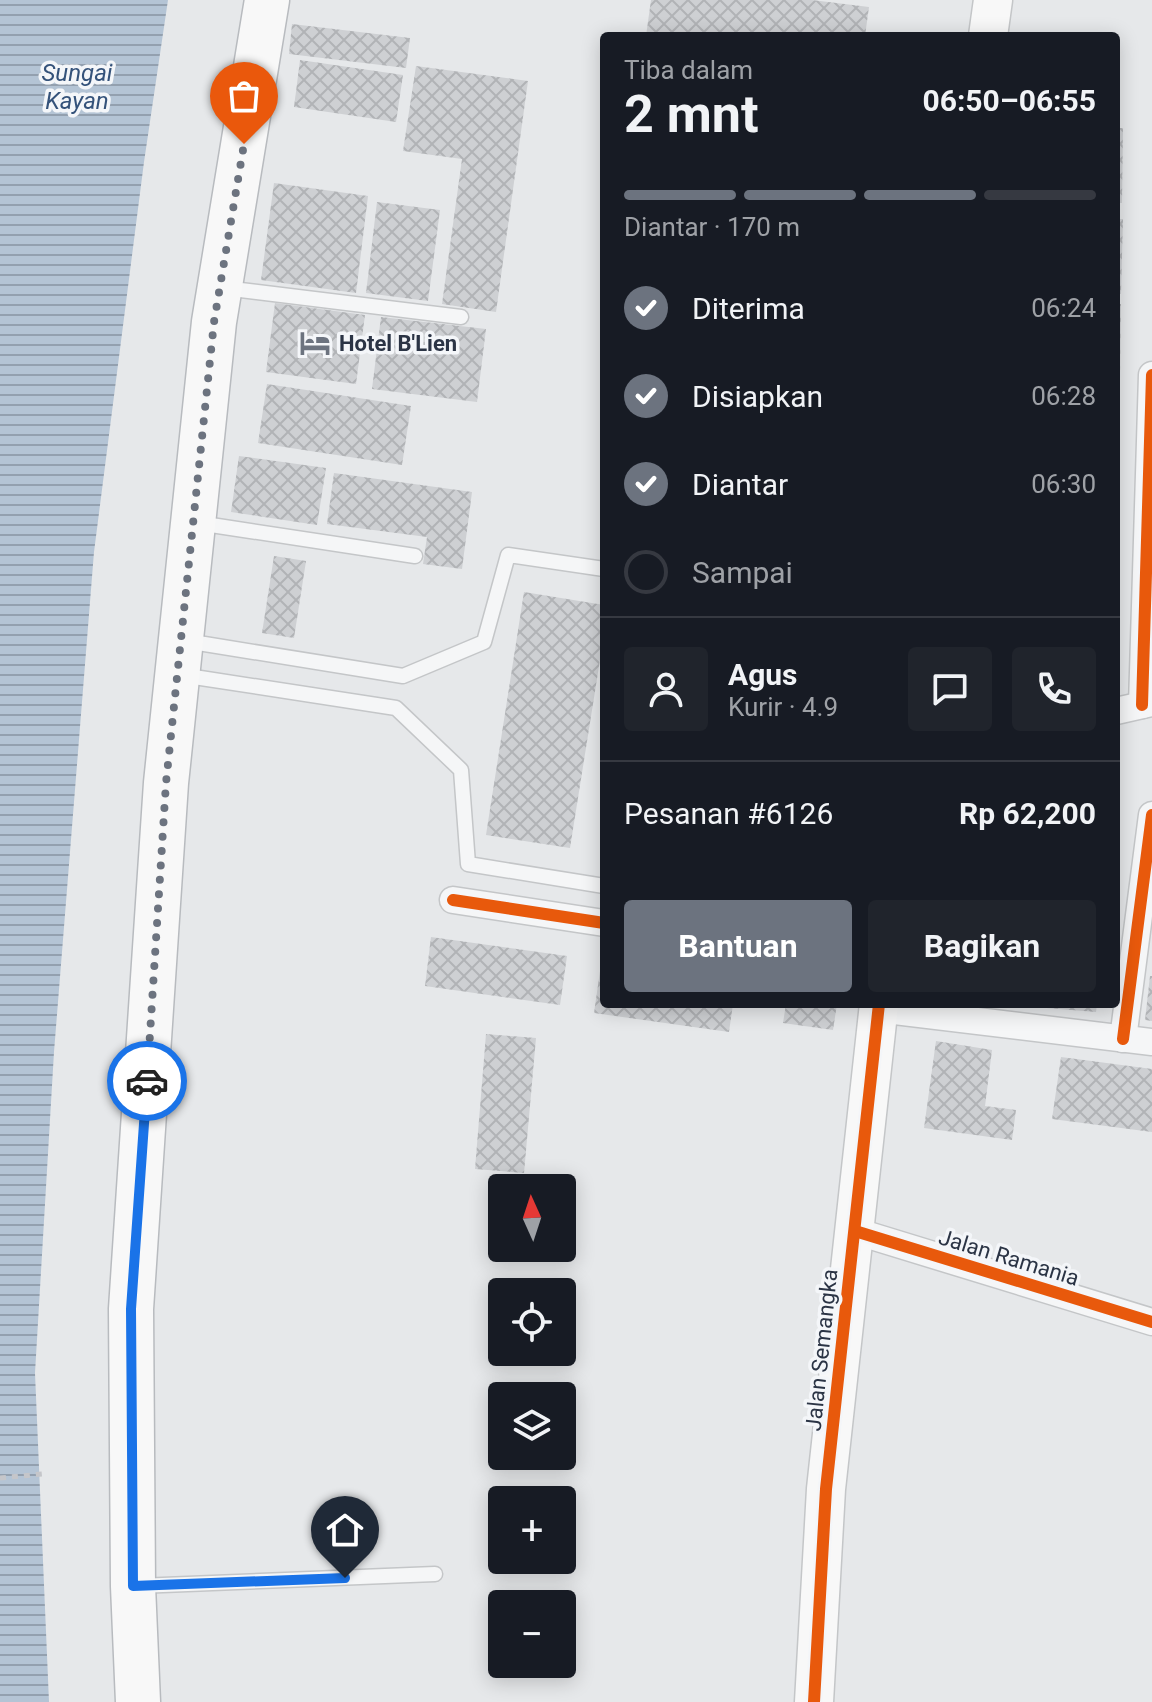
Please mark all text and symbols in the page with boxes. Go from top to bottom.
text: Tiba dalam [624,55,753,85]
water label: Sungai Kayan [42,59,113,115]
pin [210,62,278,144]
icon: bag [222,74,266,118]
text: 06:50–06:55 [922,83,1096,118]
text: 2 mnt [624,84,759,145]
text: Diantar · 170 m [624,212,800,242]
icon: check [624,286,668,330]
text: Diterima [692,291,805,326]
text: 06:24 [1031,293,1096,323]
hotel icon: Hotel B'Lien [298,326,332,360]
place label: Hotel B'Lien [339,331,457,356]
icon: check [624,374,668,418]
text: Disiapkan [692,379,823,414]
text: 06:28 [1031,381,1096,411]
icon: check [624,462,668,506]
text: Diantar [692,467,788,502]
text: 06:30 [1031,469,1096,499]
text: Sampai [692,555,793,590]
button: person [624,647,708,731]
button: chat [908,647,992,731]
button: phone [1012,647,1096,731]
text: Agus [728,657,798,692]
text: Kurir · 4.9 [728,692,838,722]
text: Pesanan #6126 [624,796,833,831]
text: Rp 62,200 [959,796,1096,831]
button: Bantuan [624,900,852,992]
button: Bagikan [868,900,1096,992]
courier [107,1041,187,1121]
icon: car [125,1059,169,1103]
north arrow [488,1174,576,1262]
map controls [488,1174,576,1678]
street label: Jalan Ramania [936,1224,1082,1291]
street label: Jalan Semangka [801,1268,842,1432]
button: locate [488,1278,576,1366]
button: layers [488,1382,576,1470]
button: + [488,1486,576,1574]
pin [311,1496,379,1578]
icon: home [323,1508,367,1552]
button: − [488,1590,576,1678]

